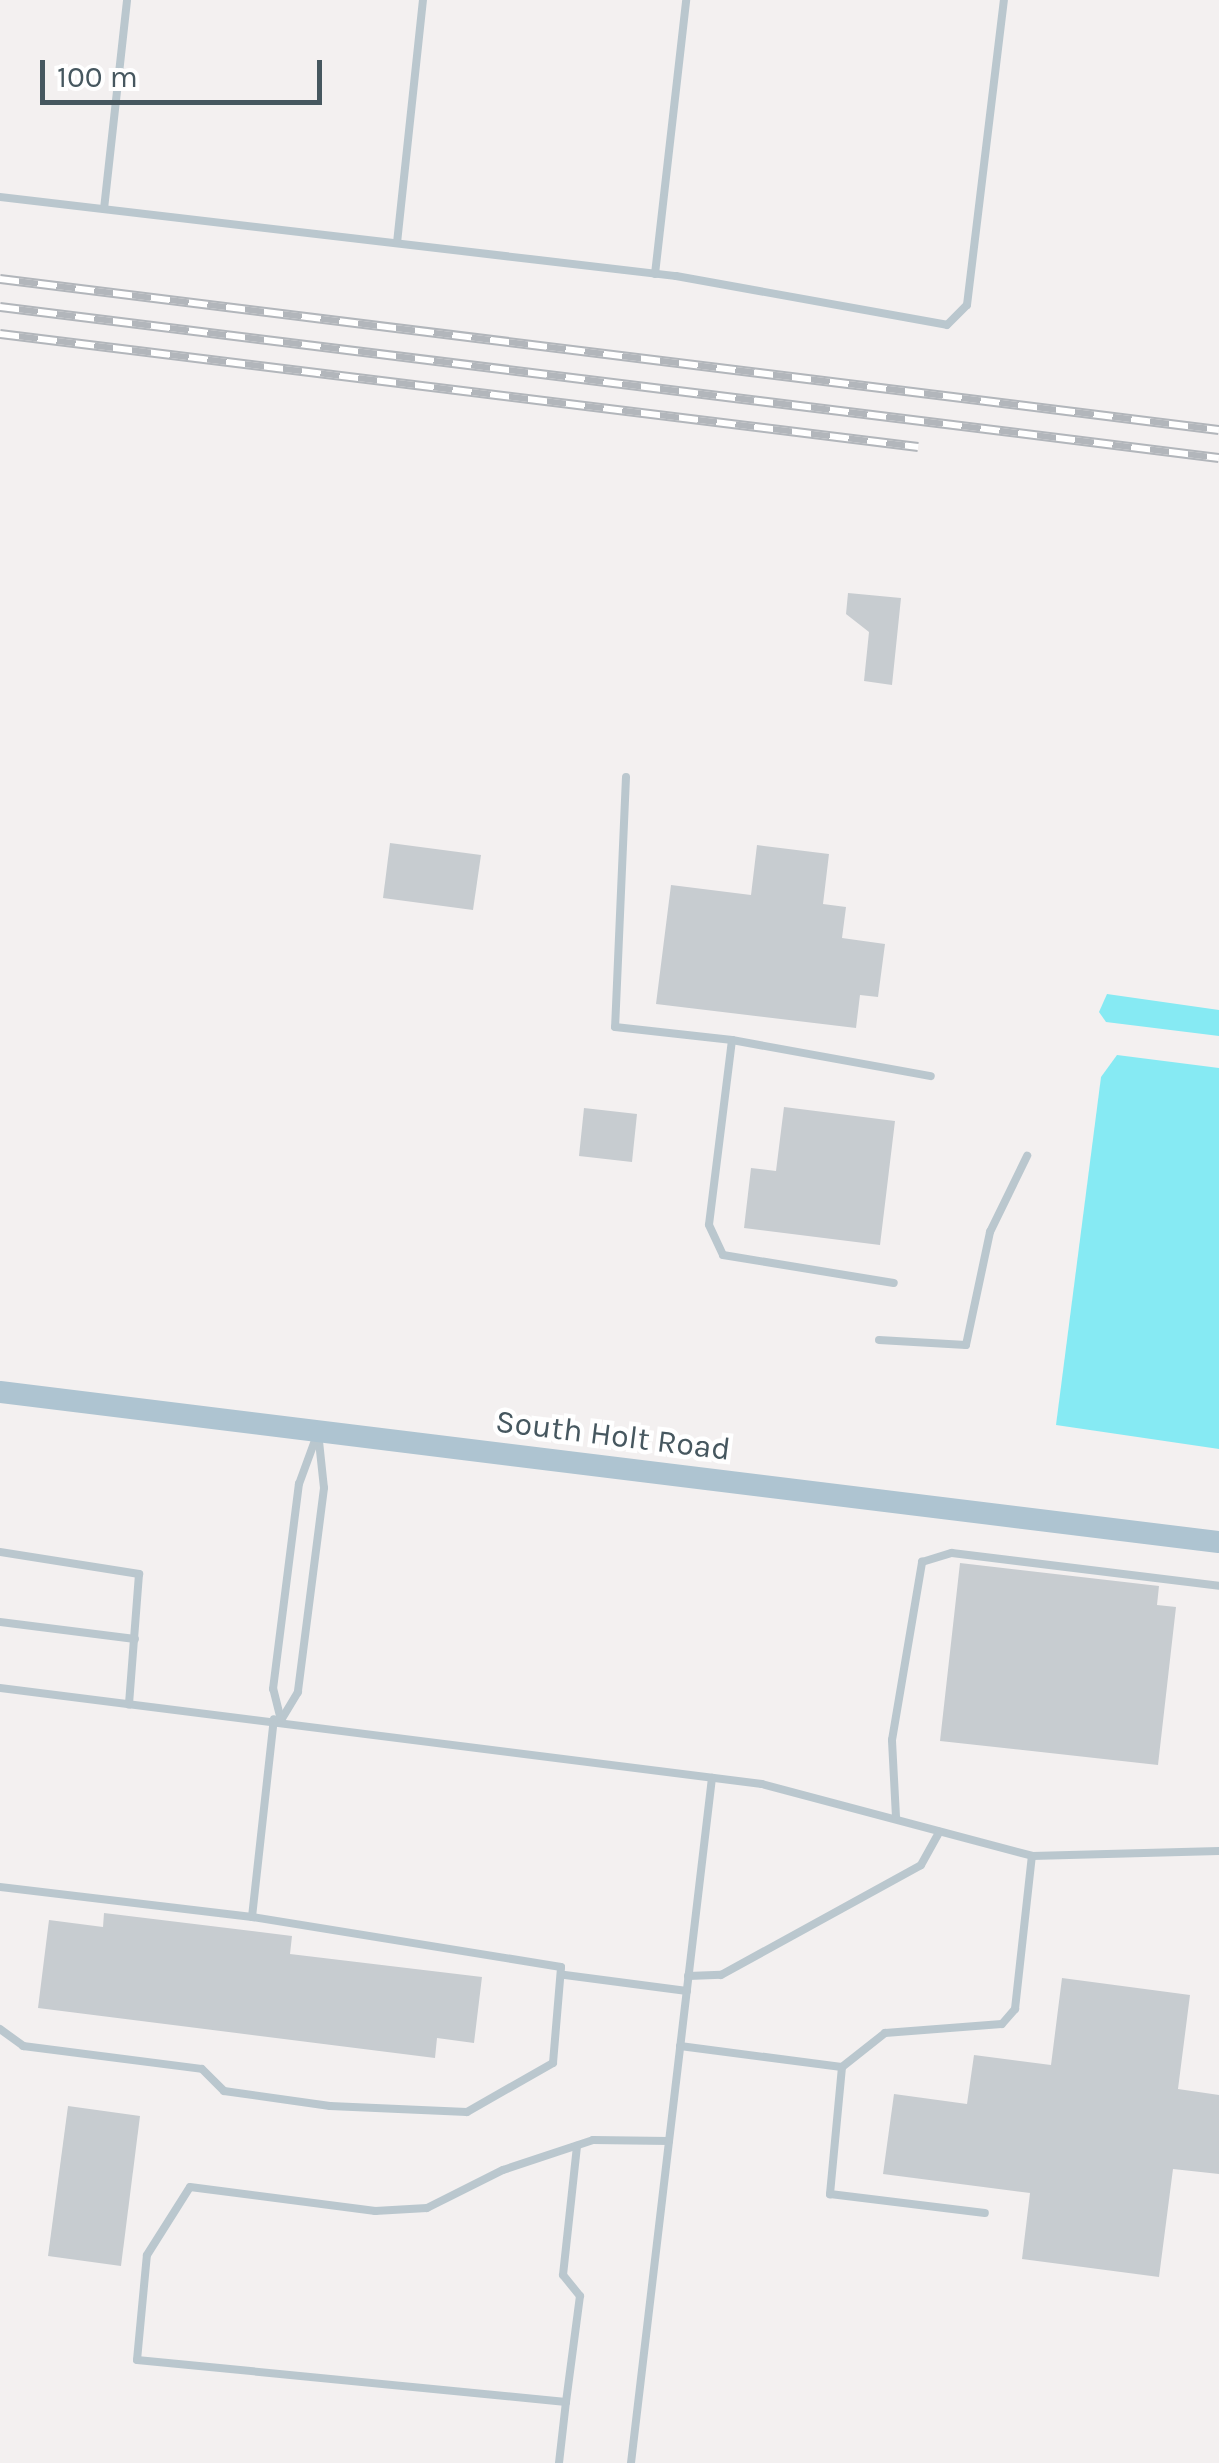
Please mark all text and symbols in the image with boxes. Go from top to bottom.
scale bar [45,40,328,102]
text: 100 m [57,59,138,95]
street label: South Holt Road [493,1403,733,1469]

